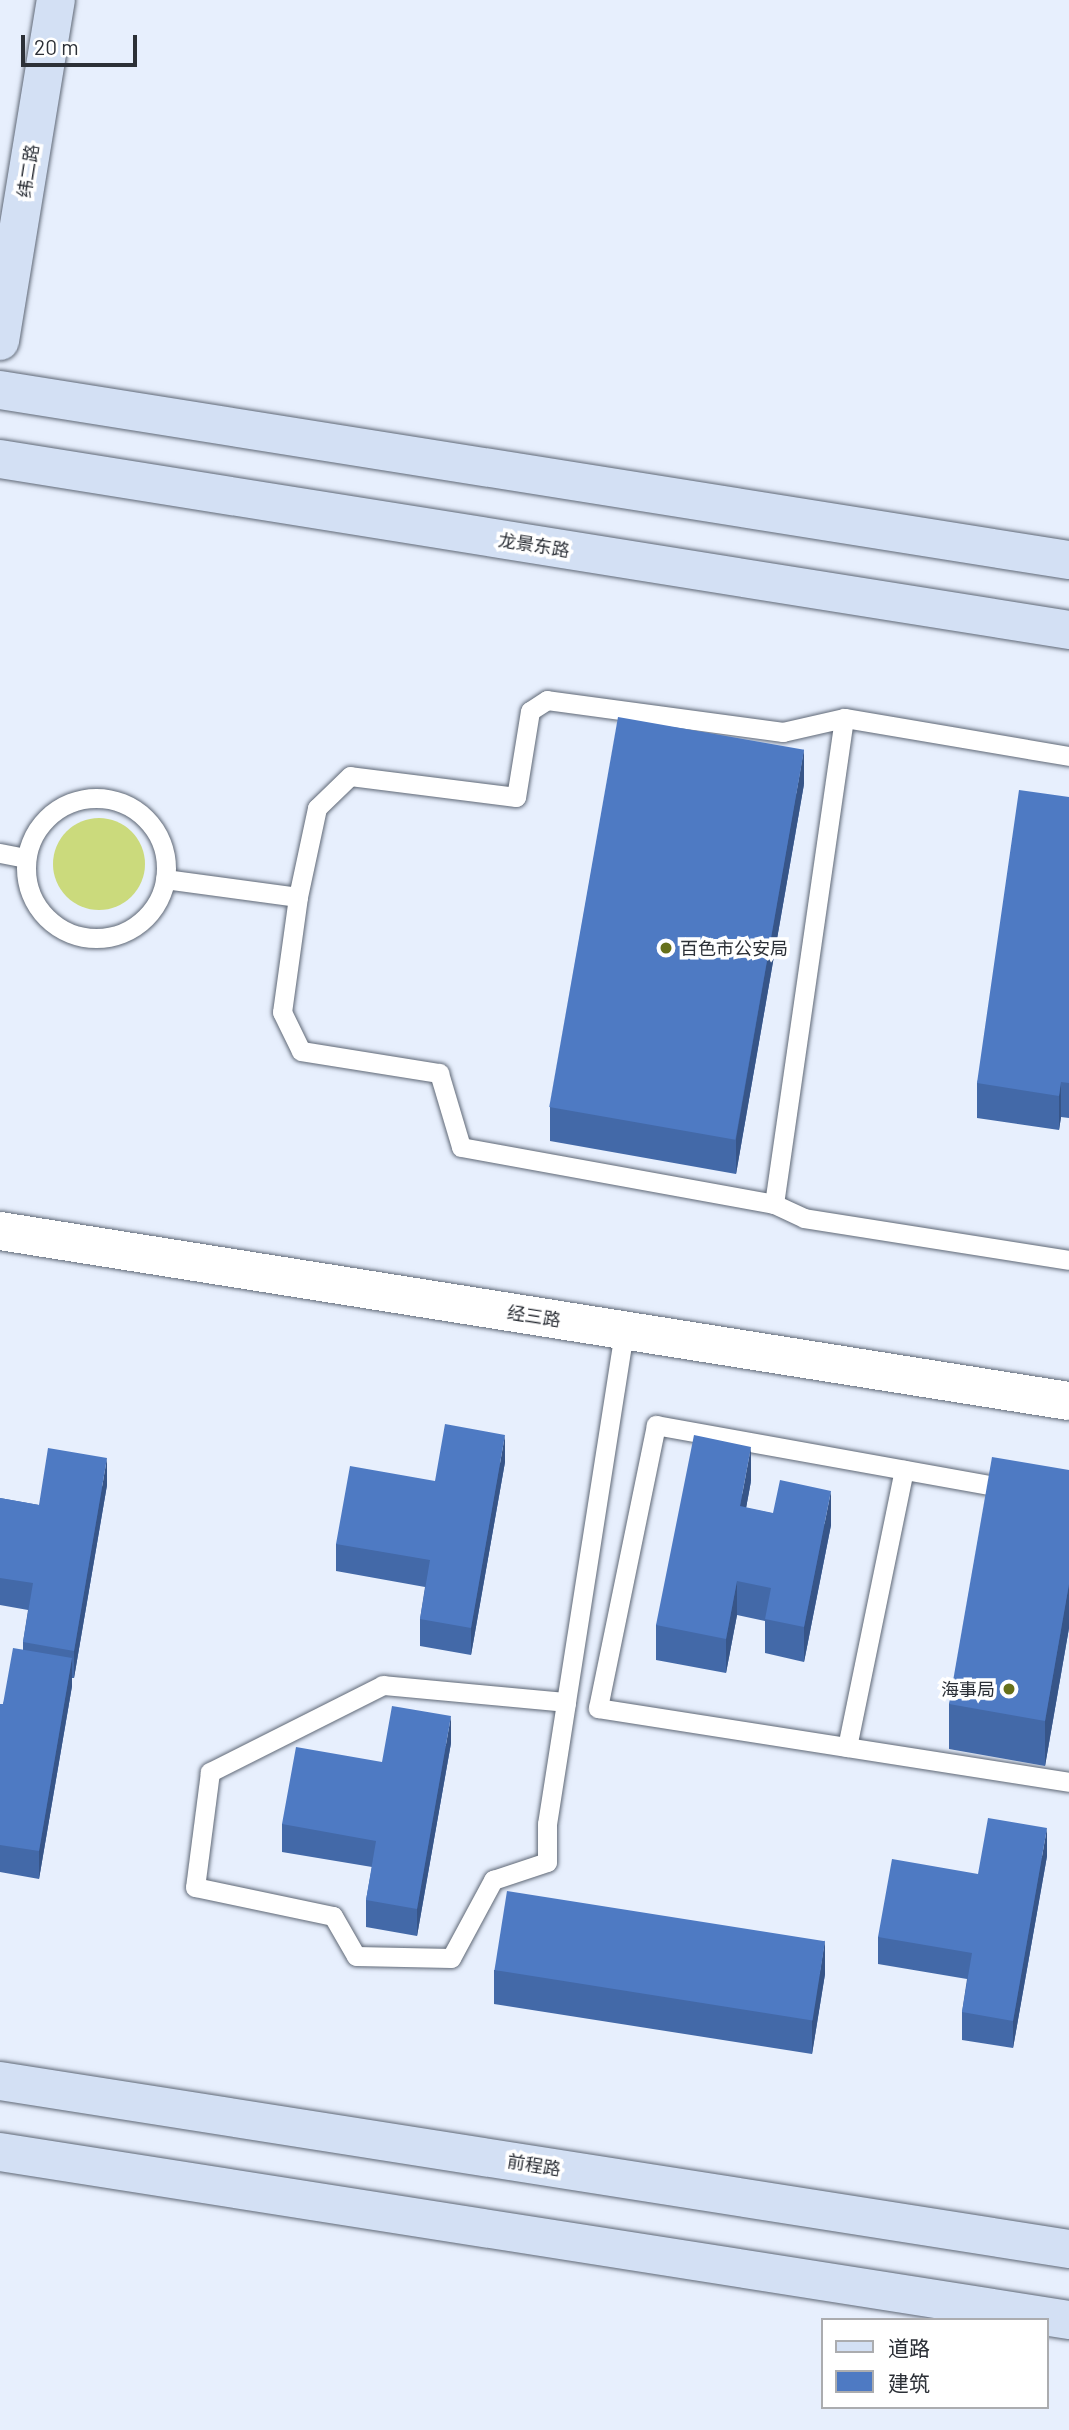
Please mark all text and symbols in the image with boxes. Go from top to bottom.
scale bar [24,21,140,65]
text: 20 m [34,34,79,59]
street label: 纬二路 [13,143,43,199]
street label: 龙景东路 [497,529,571,561]
place label: 百色市公安局 [680,937,788,959]
marker: 百色市公安局 [658,940,674,956]
street label: 经三路 [506,1301,562,1331]
place label: 海事局 [941,1678,995,1700]
marker: 海事局 [1001,1681,1017,1697]
street label: 前程路 [506,2150,562,2180]
legend [820,2318,1048,2409]
text: 道路 [888,2335,930,2360]
text: 建筑 [888,2370,930,2395]

